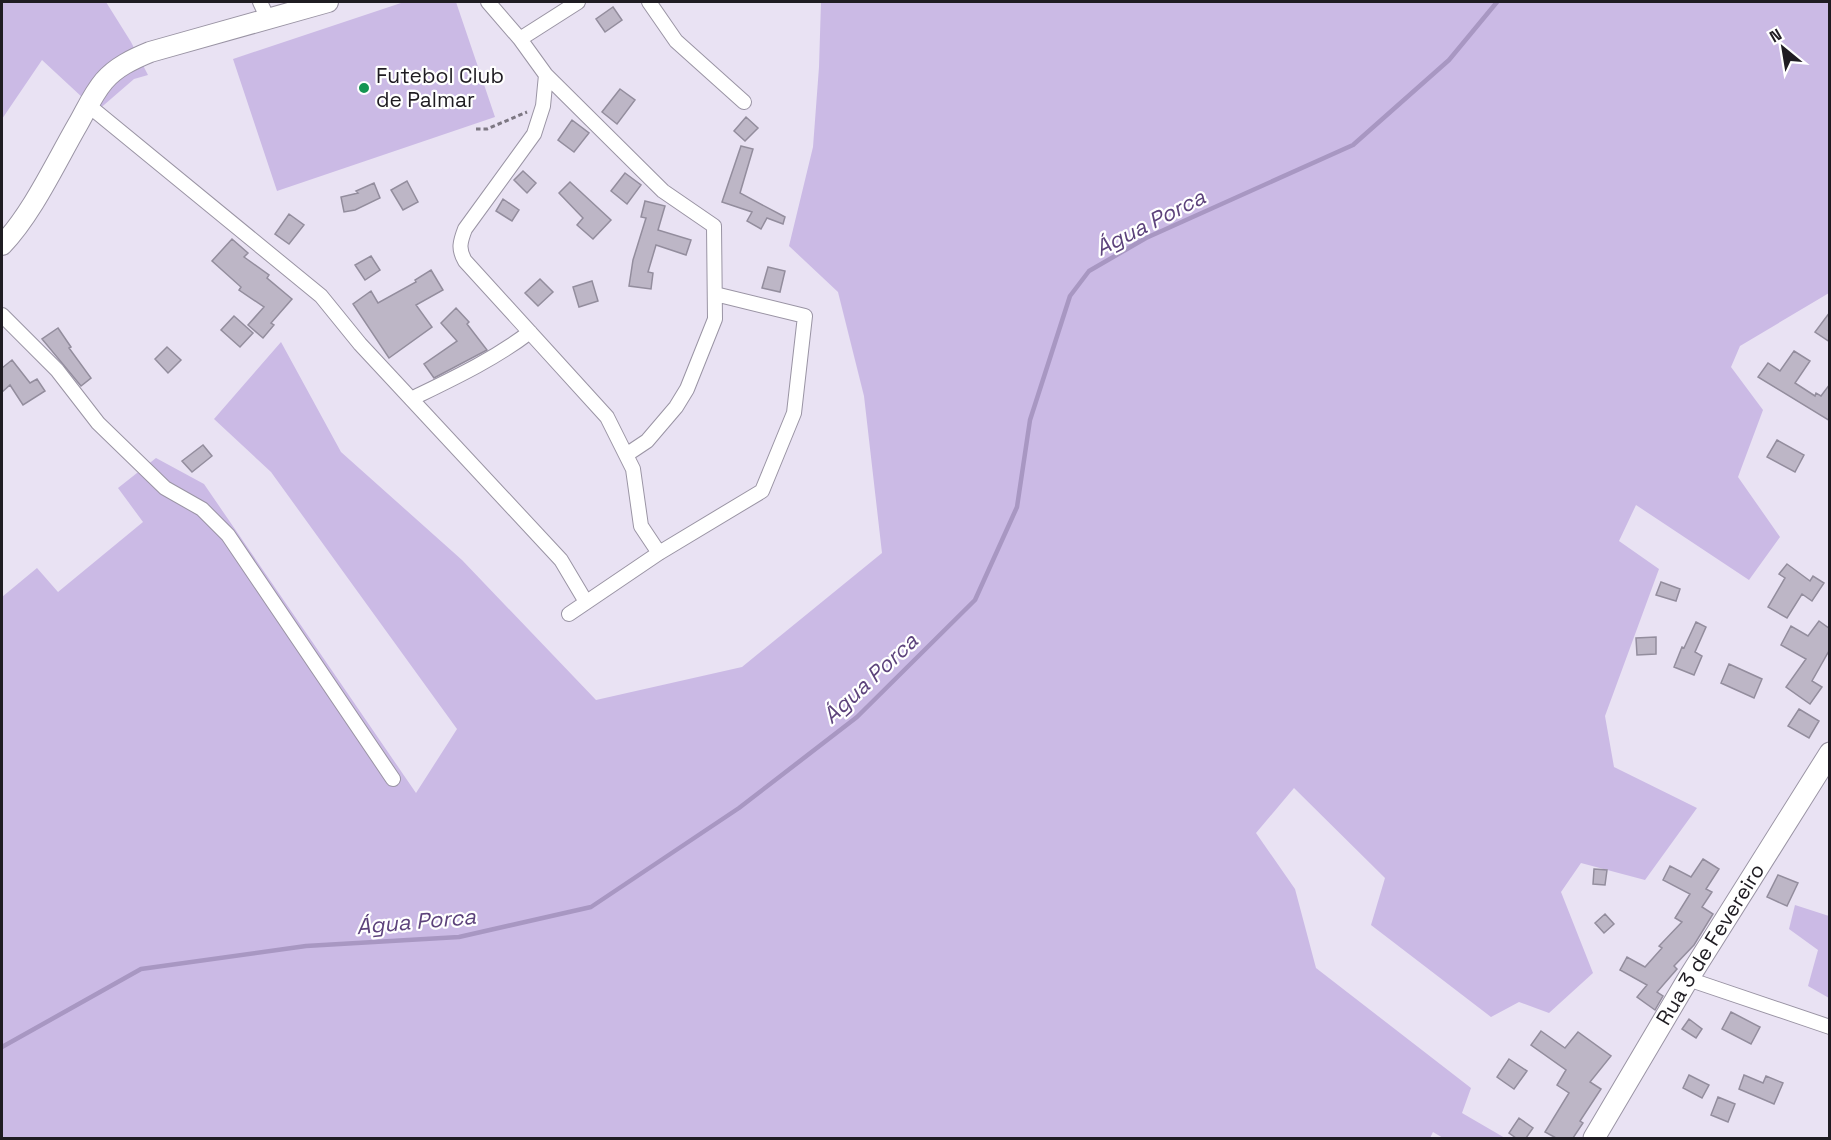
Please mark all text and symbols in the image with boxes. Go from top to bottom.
north arrow [1753,18,1813,78]
text: N [1766,24,1786,47]
place label: Futebol Club de Palmar [376,62,504,113]
marker: Futebol Club de Palmar [357,81,371,95]
water label: Água Porca [1090,182,1210,262]
water label: Água Porca [817,627,924,729]
street label: Rua 3 de Fevereiro [1650,858,1770,1030]
water label: Água Porca [355,902,477,940]

